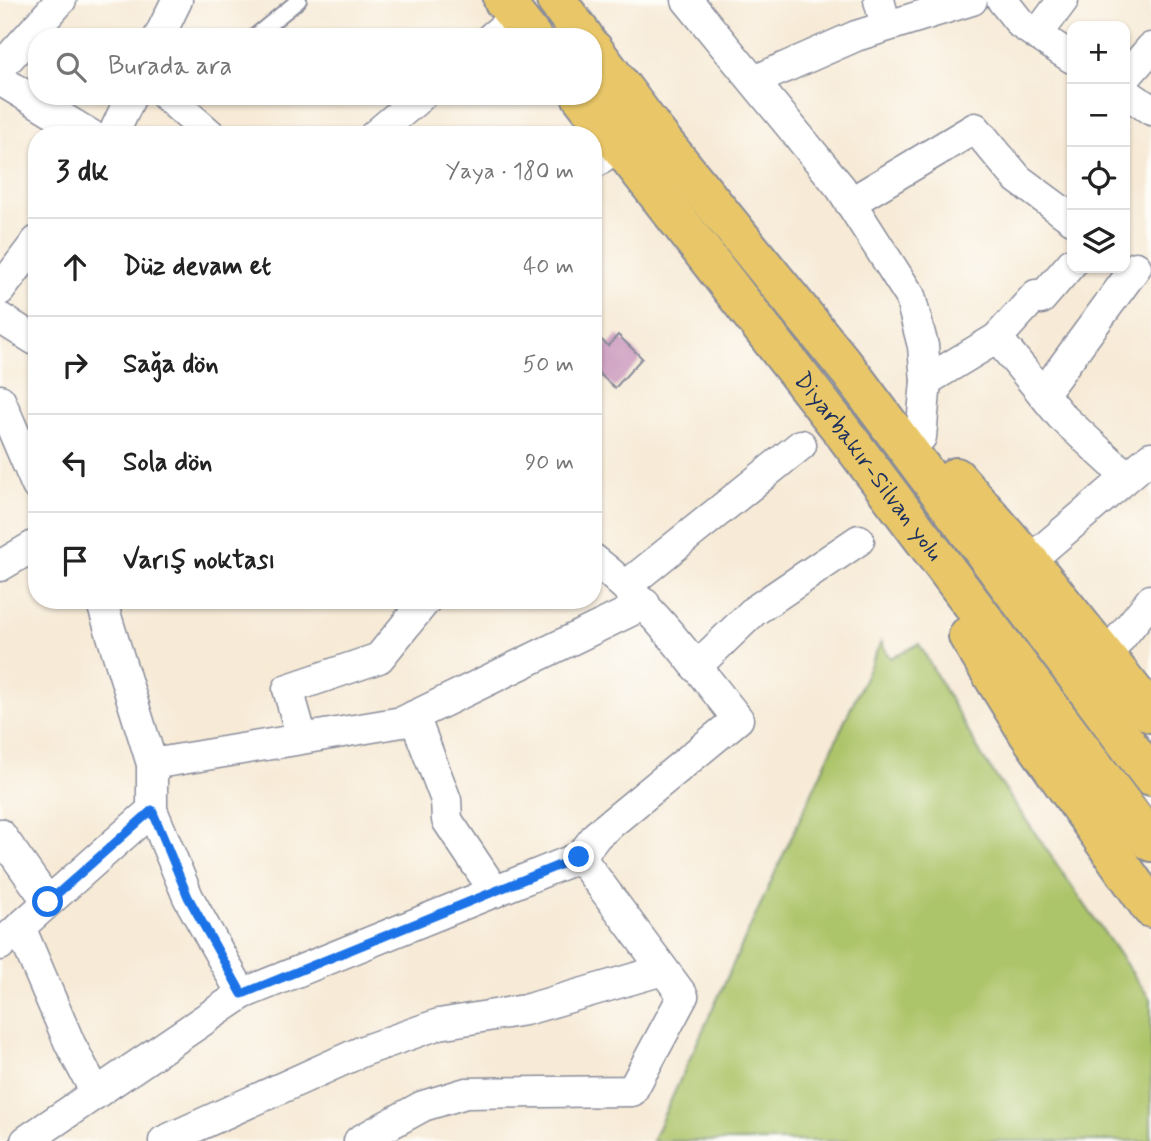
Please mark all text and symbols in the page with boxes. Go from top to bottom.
map controls [1067,21,1130,273]
button: + [1067,21,1130,84]
search box [28,28,602,105]
icon: search [52,48,90,86]
text: Burada ara [108,50,232,84]
button: − [1067,84,1130,147]
button: locate [1067,147,1130,210]
text: 3 dk [56,152,108,191]
text: Yaya · 180 m [445,157,574,187]
button: layers [1067,210,1130,273]
icon: ahead [56,248,94,286]
text: Düz devam et [123,250,271,284]
text: 40 m [523,252,574,282]
icon: right [56,346,94,384]
text: Sağa dön [123,348,219,382]
text: 50 m [523,350,574,380]
street label: Diyarbakır-Silvan yolu [787,366,950,567]
icon: left [56,444,94,482]
text: Sola dön [123,446,212,480]
text: 90 m [525,448,574,478]
icon: arrive [56,542,94,580]
text: Varış noktası [123,544,275,578]
route end [563,841,594,872]
route start [32,886,63,917]

